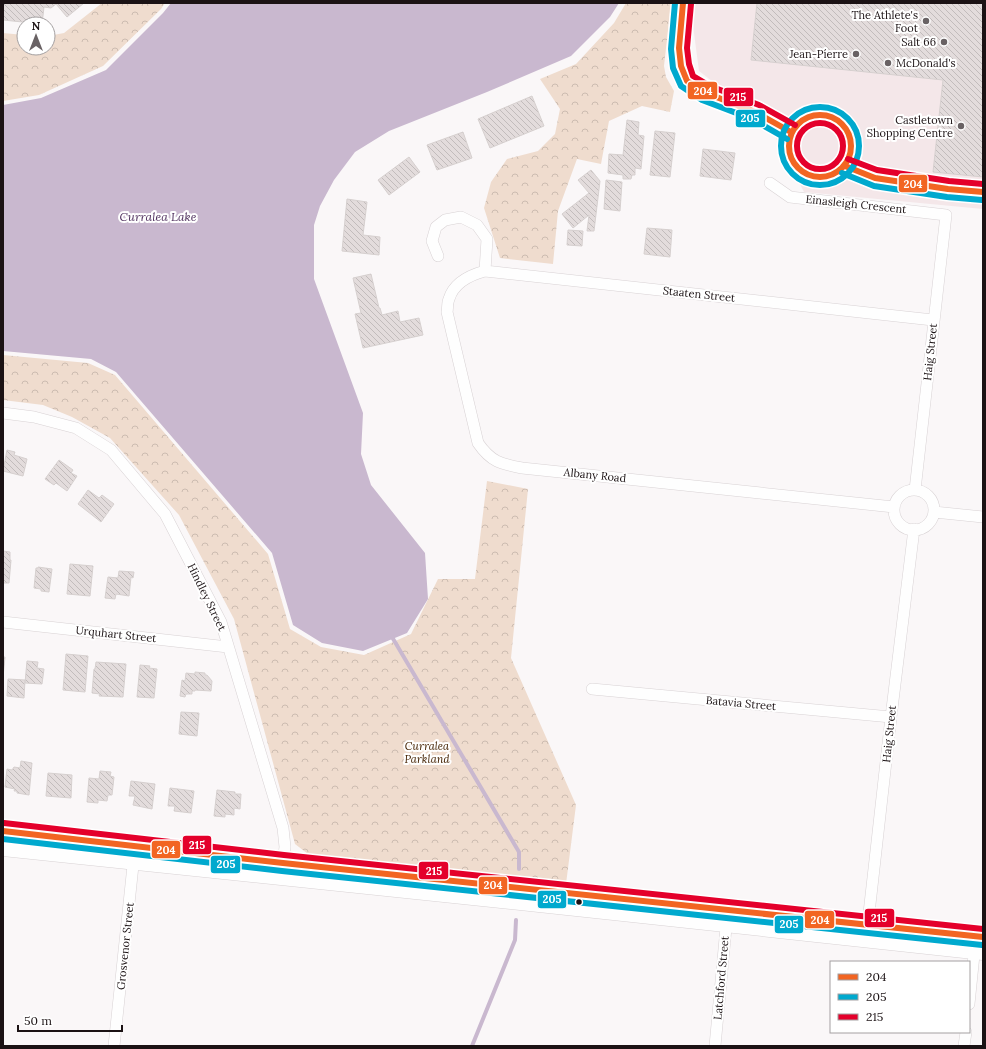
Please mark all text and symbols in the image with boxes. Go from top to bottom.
place label: The Athlete's Foot [851,8,919,35]
north arrow [16,16,56,56]
marker: The Athlete's Foot [921,16,931,26]
text: N [32,19,41,33]
place label: Salt 66 [901,35,936,49]
marker: Salt 66 [939,37,949,47]
place label: Jean-Píerre [788,47,848,61]
marker: Jean-Píerre [851,49,861,59]
place label: McDonald's [896,56,956,70]
marker: McDonald's [883,58,893,68]
line badge: 204 [687,81,718,100]
text: 204 [694,84,712,98]
line badge: 215 [723,87,754,107]
text: 215 [730,90,746,104]
line badge: 205 [735,109,766,128]
text: 205 [741,111,759,125]
place label: Castletown Shopping Centre [867,113,953,140]
marker: Castletown Shopping Centre [956,121,966,131]
line badge: 204 [898,174,928,193]
text: 204 [904,177,922,191]
street label: Einasleigh Crescent [805,192,908,216]
water label: Curralea Lake [120,209,197,224]
street label: Staaten Street [662,283,737,305]
street label: Haig Street [920,322,940,381]
street label: Albany Road [562,465,627,485]
street label: Hindley Street [185,561,230,634]
street label: Urquhart Street [75,623,158,645]
street label: Batavia Street [705,693,778,713]
street label: Haig Street [879,704,899,763]
park label: Curralea Parkland [404,739,450,766]
line badge: 215 [182,835,212,855]
text: 215 [189,838,205,852]
line badge: 204 [151,840,181,859]
text: 204 [157,843,175,857]
line badge: 205 [210,855,241,874]
text: 205 [217,857,235,871]
line badge: 215 [418,861,449,880]
text: 215 [426,864,442,878]
line badge: 204 [478,876,508,895]
text: 204 [484,878,502,892]
line badge: 205 [537,890,567,909]
text: 205 [543,892,561,906]
unlabelled marker [574,897,584,907]
street label: Grosvenor Street [113,901,137,990]
line badge: 215 [864,908,895,928]
line badge: 204 [804,910,835,929]
text: 215 [871,911,887,925]
text: 204 [811,913,829,927]
line badge: 205 [774,915,804,934]
text: 205 [780,917,798,931]
street label: Latchford Street [710,935,732,1021]
legend [830,961,970,1033]
text: 204 [866,969,887,984]
text: 205 [866,989,886,1004]
scale bar [18,1007,122,1033]
text: 215 [866,1009,883,1024]
text: 50 m [24,1013,52,1028]

